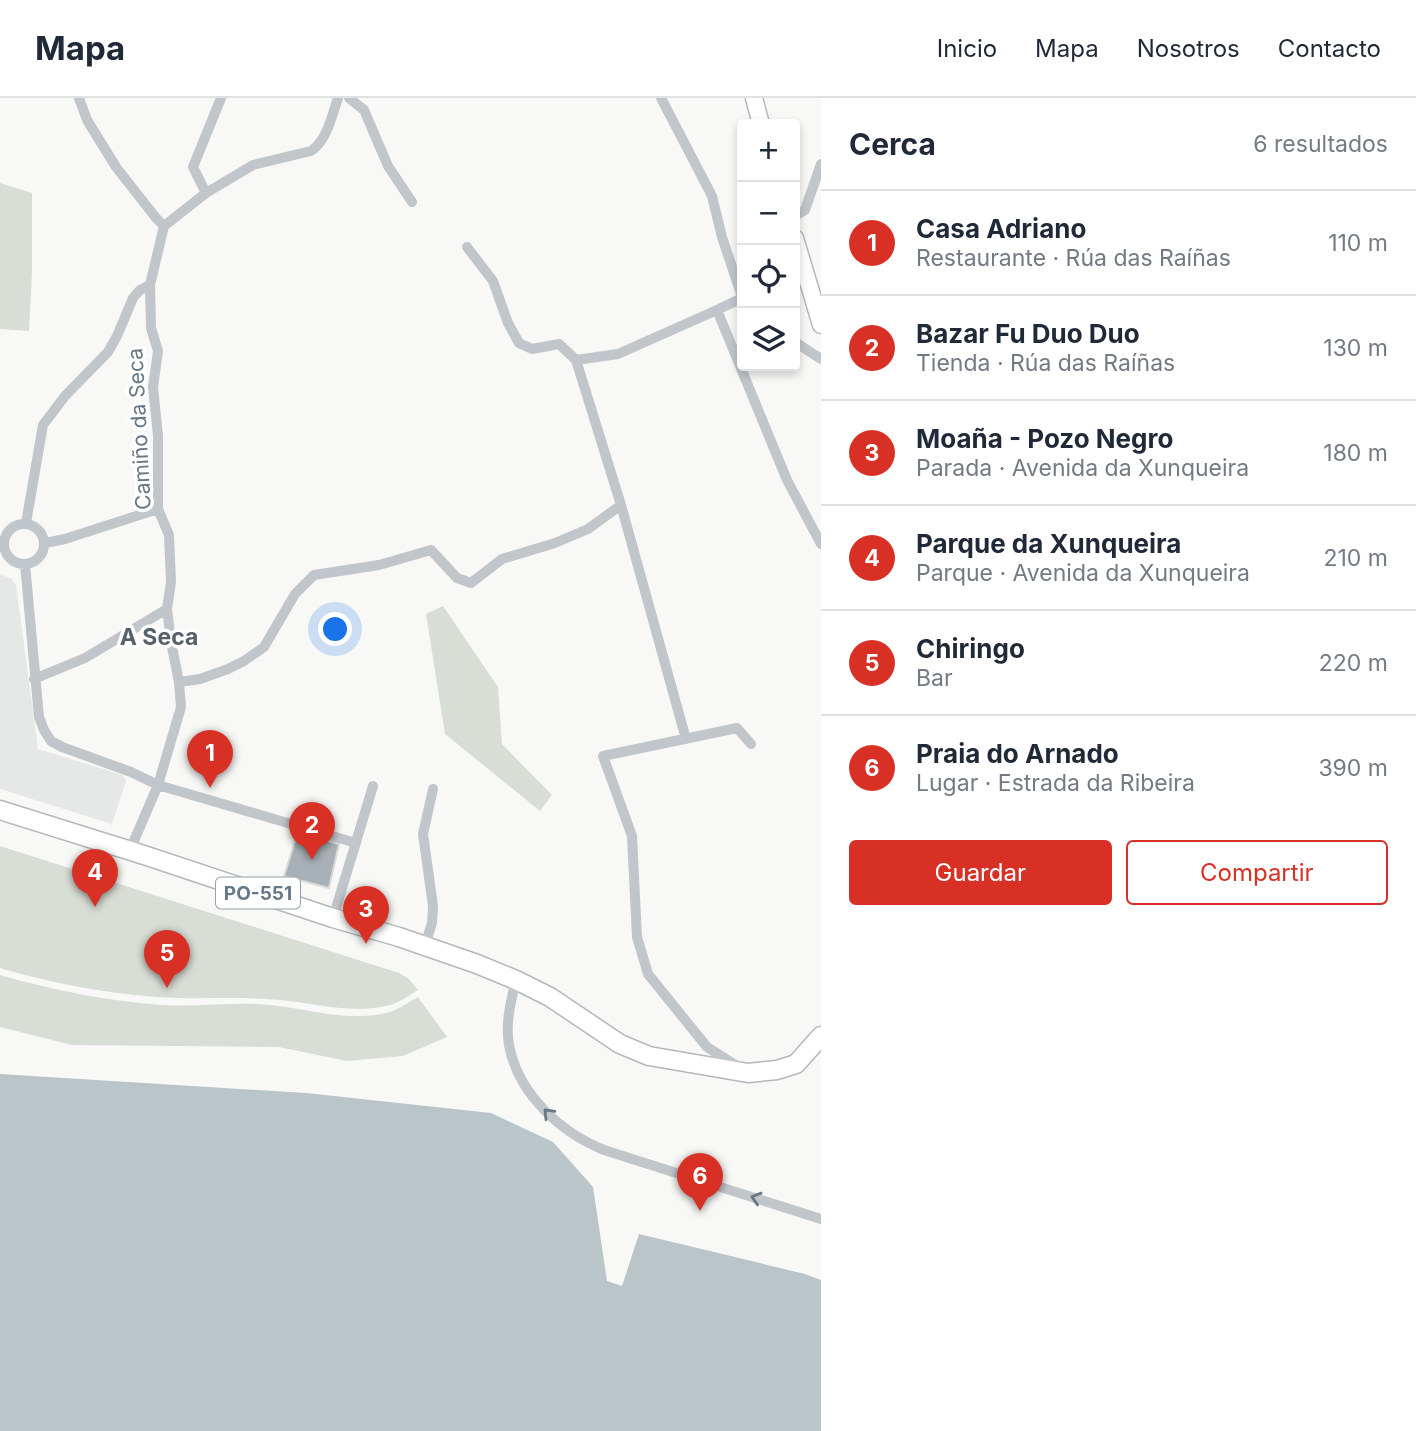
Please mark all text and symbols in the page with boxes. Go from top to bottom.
text: Mapa [35,28,125,68]
text: Inicio [937,34,997,63]
text: Mapa [1035,34,1099,63]
text: Nosotros [1137,34,1240,63]
text: Contacto [1278,34,1381,63]
map controls [737,119,800,371]
button: + [737,119,800,182]
text: Cerca [849,126,936,162]
text: 6 resultados [1253,130,1388,158]
button: − [737,182,800,245]
text: Casa Adriano [916,213,1086,244]
text: 1 [867,229,877,257]
text: 110 m [1328,229,1388,257]
text: Restaurante · Rúa das Raíñas [916,244,1231,272]
button: locate [737,245,800,308]
button: layers [737,308,800,371]
text: Bazar Fu Duo Duo [916,318,1140,349]
text: 2 [865,334,879,362]
text: 130 m [1323,334,1388,362]
street label: Camiño da Seca [122,348,156,510]
text: Tienda · Rúa das Raíñas [916,349,1175,377]
text: Moaña - Pozo Negro [916,423,1173,454]
text: 3 [865,439,879,467]
text: 180 m [1323,439,1388,467]
text: Parada · Avenida da Xunqueira [916,454,1249,482]
text: Parque da Xunqueira [916,528,1181,559]
text: 4 [864,544,880,572]
text: 210 m [1323,544,1388,572]
text: Parque · Avenida da Xunqueira [916,559,1250,587]
your location [318,612,352,646]
district label: A Seca [120,623,198,651]
text: Chiringo [916,633,1025,664]
text: 5 [865,649,879,677]
text: 220 m [1319,649,1388,677]
text: Bar [916,664,953,692]
pin: 1 [187,730,233,788]
text: Praia do Arnado [916,738,1119,769]
text: 6 [865,754,879,782]
text: 390 m [1318,754,1388,782]
text: Lugar · Estrada da Ribeira [916,769,1195,797]
pin: 2 [289,802,335,860]
button: Guardar [849,840,1112,905]
button: Compartir [1126,840,1388,905]
pin: 4 [72,849,118,907]
road number: PO-551 [216,878,300,908]
pin: 3 [343,886,389,944]
pin: 5 [144,930,190,988]
one-way arrow [543,1108,556,1121]
pin: 6 [677,1153,723,1211]
one-way arrow [750,1192,762,1207]

